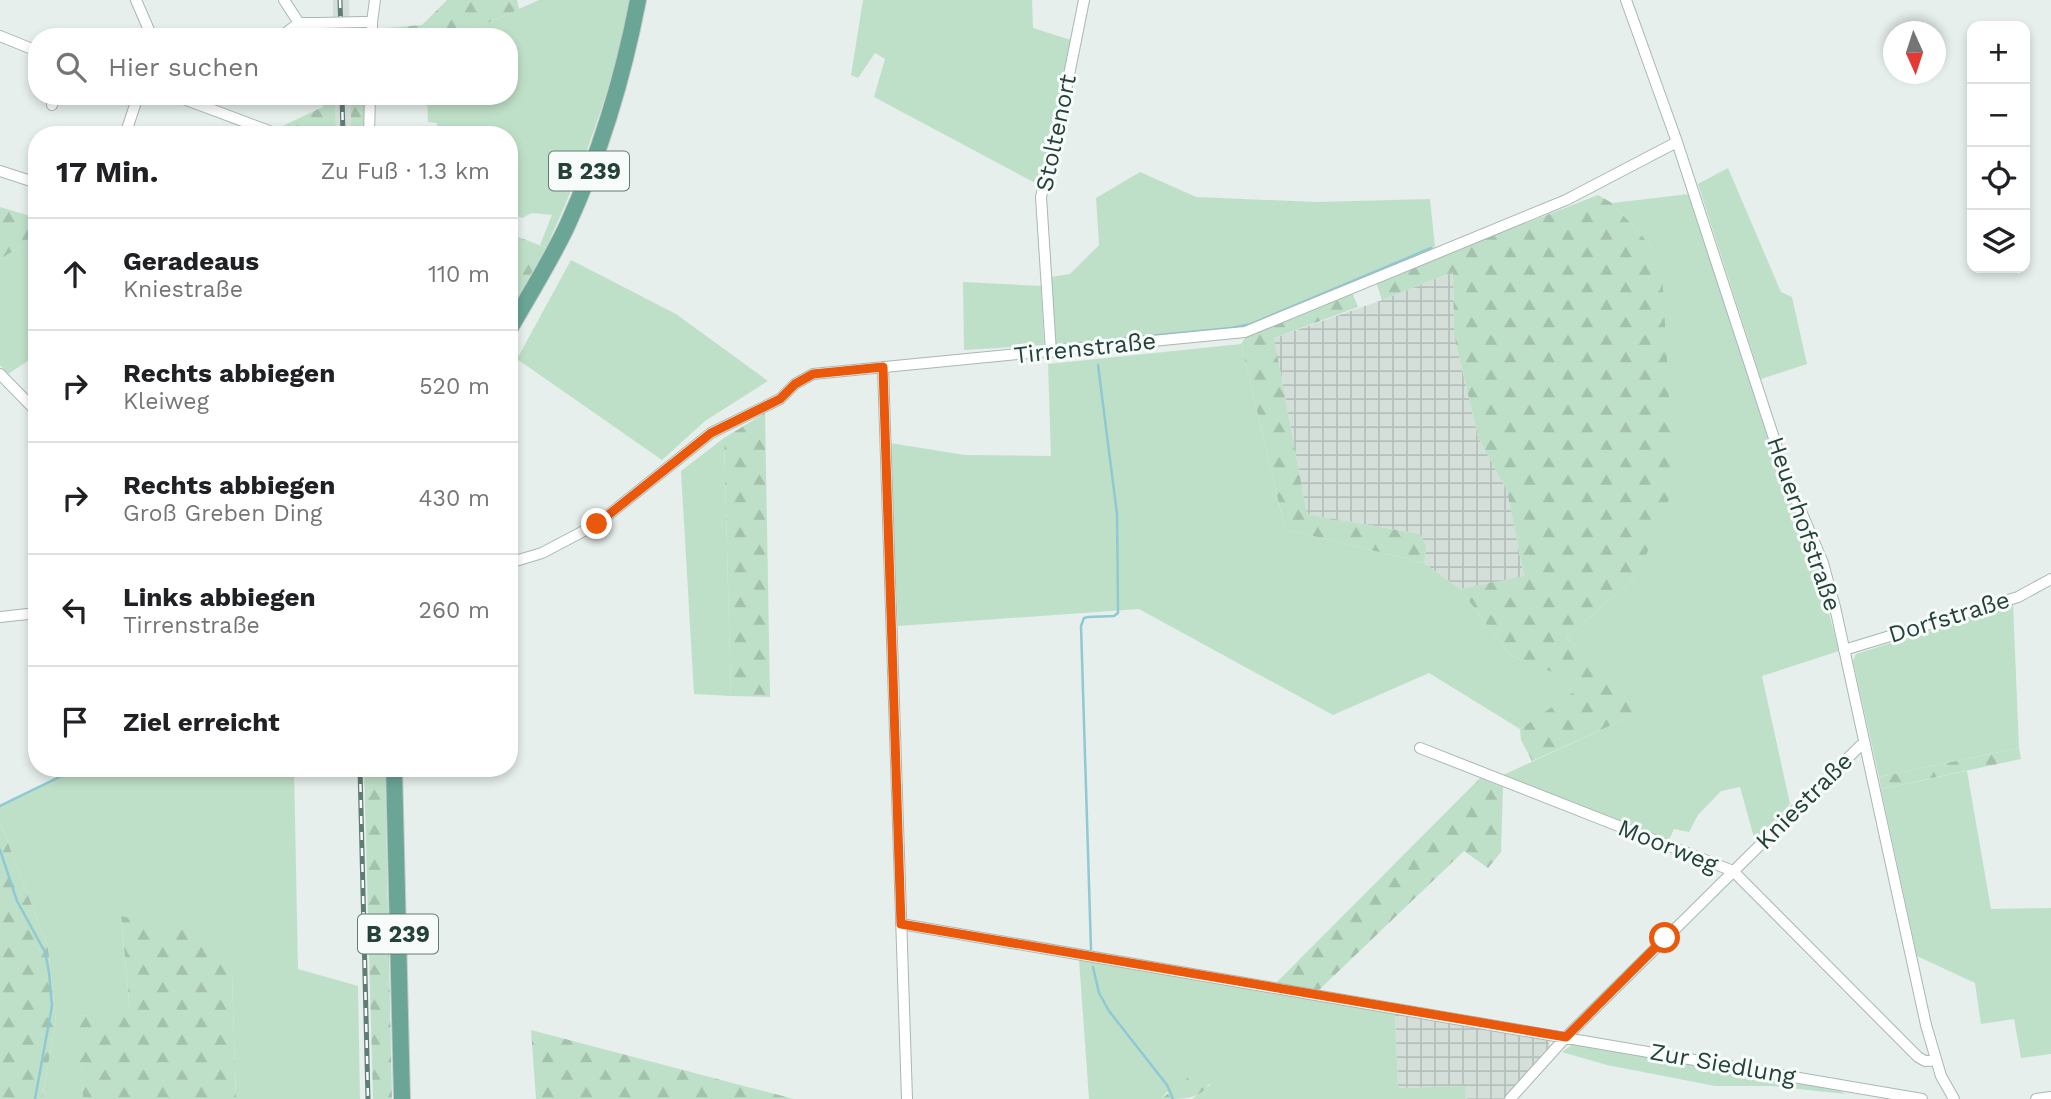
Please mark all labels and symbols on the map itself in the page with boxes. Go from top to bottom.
north arrow [1883,21,1946,84]
street label: Stoltenort [1030,72,1082,194]
road number: B 239 [549,152,629,190]
street label: Tirrenstraße [1013,327,1157,369]
street label: Heuerhofstraße [1761,433,1847,615]
route end [581,508,612,539]
street label: Dorfstraße [1885,585,2013,649]
street label: Kniestraße [1750,747,1858,855]
street label: Moorweg [1614,813,1722,879]
road number: B 239 [358,914,438,953]
route start [1649,922,1680,953]
street label: Zur Siedlung [1648,1037,1798,1091]

